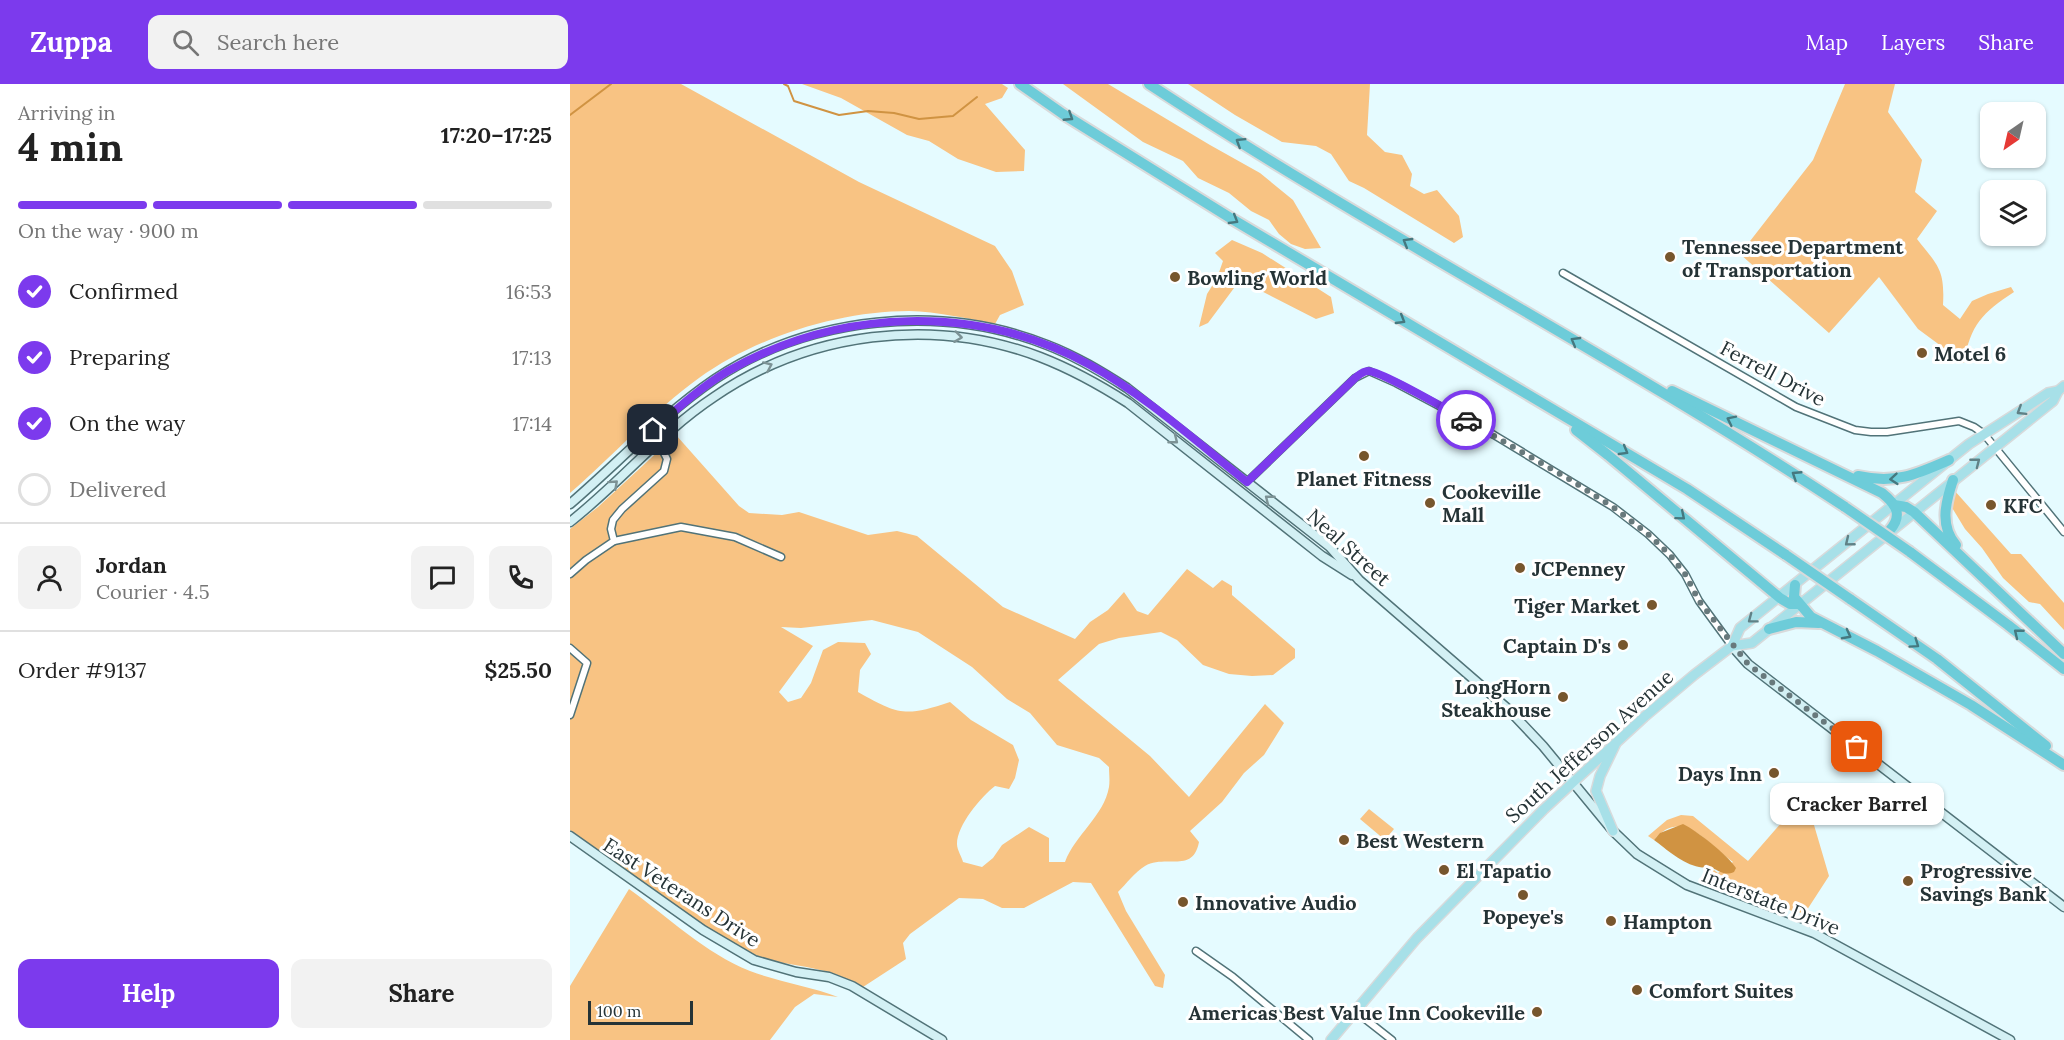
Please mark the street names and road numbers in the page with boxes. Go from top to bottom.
street label: Ferrell Drive [1716,335,1830,411]
street label: Neal Street [1302,503,1396,591]
street label: South Jefferson Avenue [1500,664,1678,828]
street label: East Veterans Drive [599,832,765,952]
street label: Interstate Drive [1698,862,1844,940]

